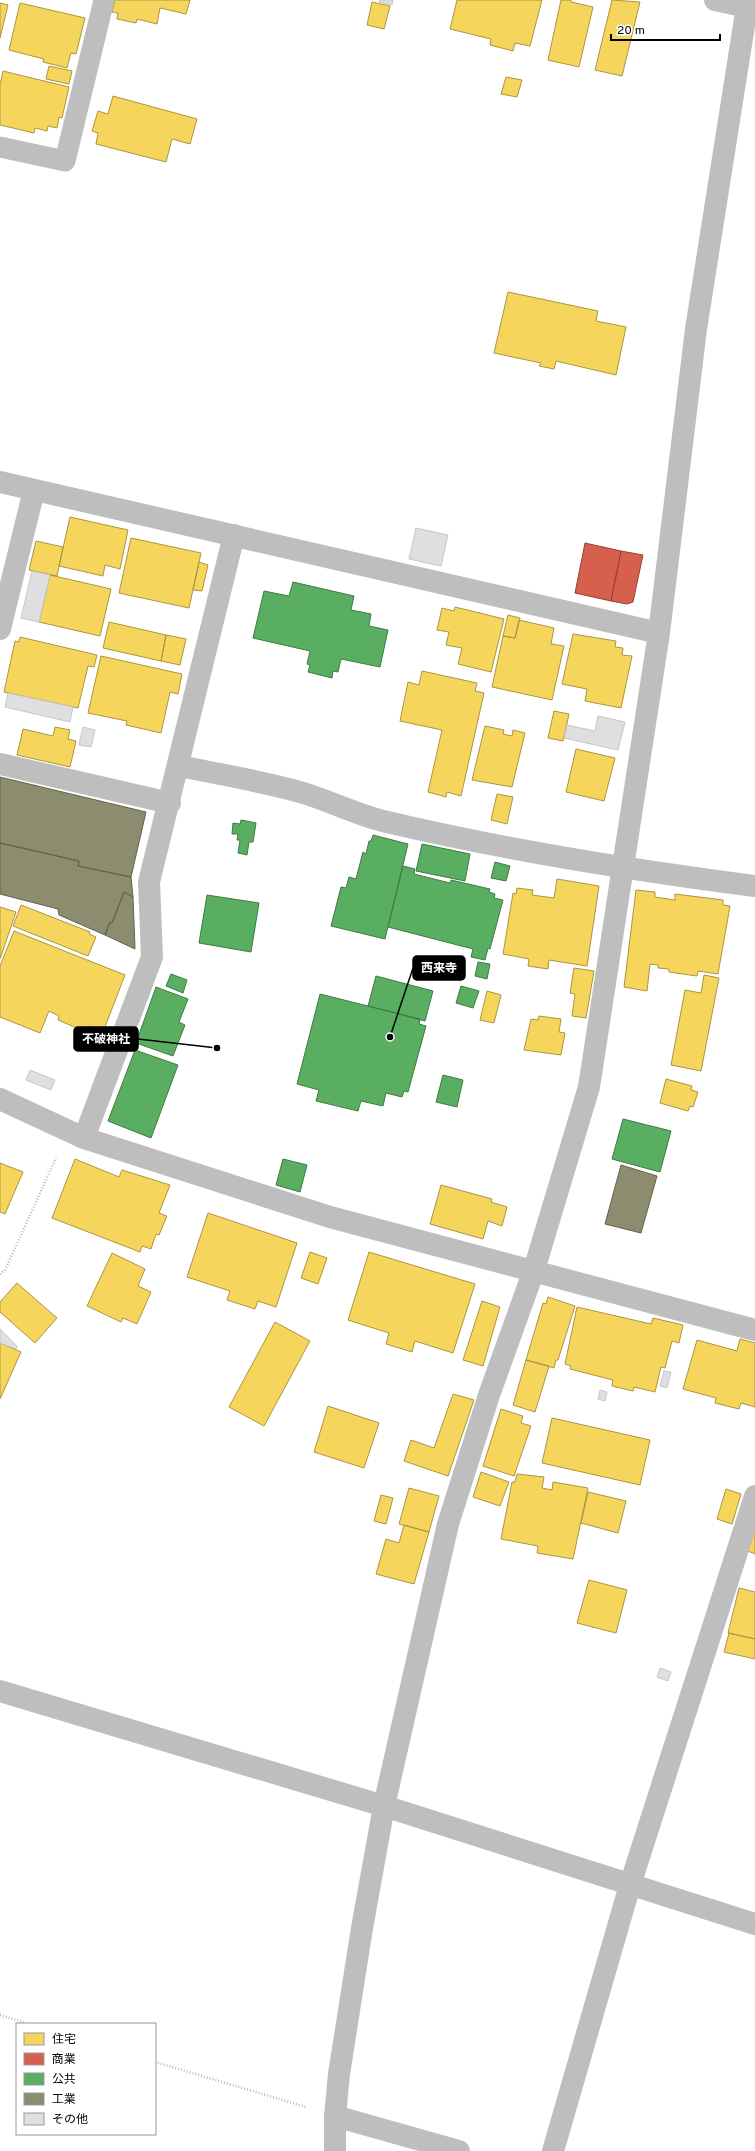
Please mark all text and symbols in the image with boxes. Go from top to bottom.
scale bar [611,16,720,42]
text: 20 m [617,23,645,39]
callout: 西来寺 [413,956,465,980]
text: 西来寺 [421,961,457,977]
callout: 不破神社 [74,1027,138,1051]
text: 不破神社 [82,1032,130,1048]
legend [16,2023,156,2135]
text: 住宅 [52,2032,76,2048]
text: 商業 [52,2052,76,2068]
text: 公共 [52,2072,76,2088]
text: 工業 [52,2092,76,2108]
text: その他 [52,2112,88,2128]

